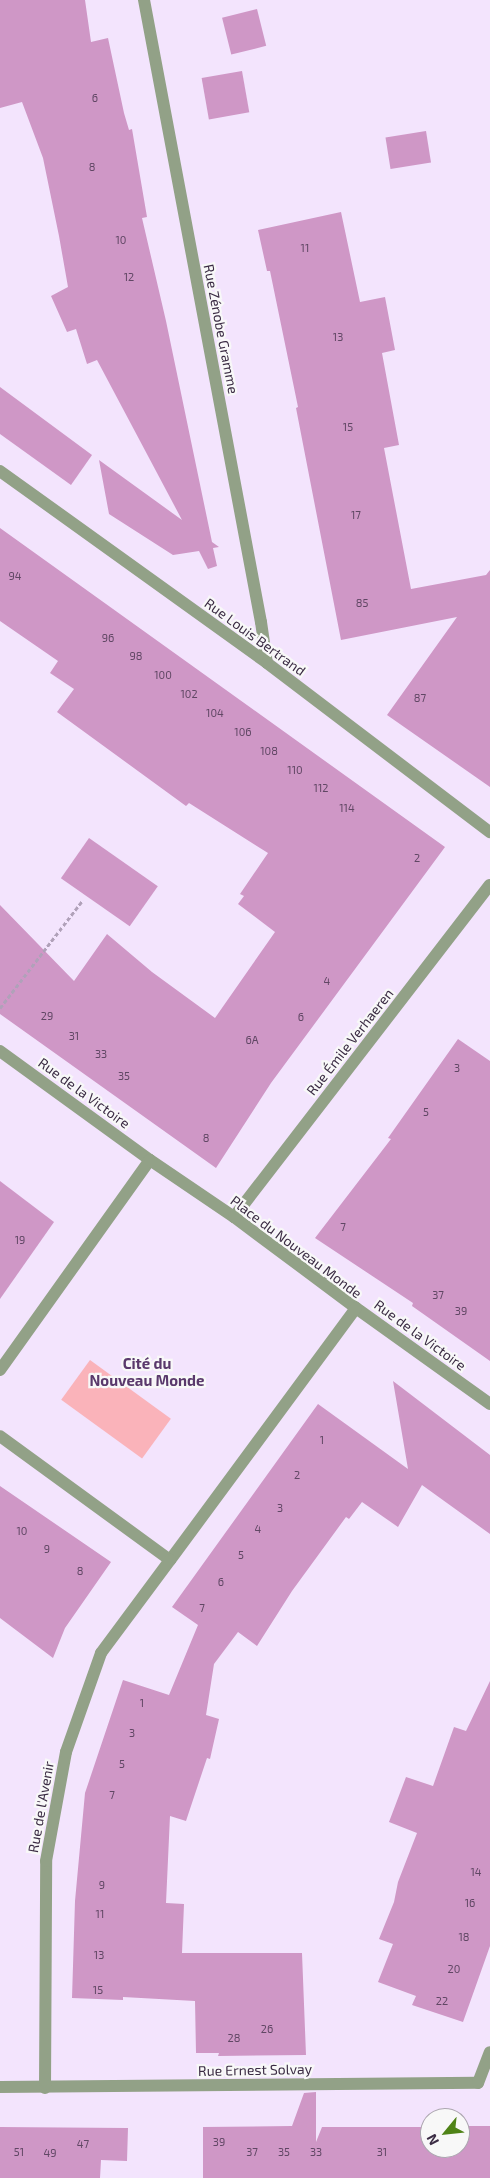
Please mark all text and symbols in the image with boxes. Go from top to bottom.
house number: 6 [92,91,98,105]
house number: 8 [89,160,95,174]
house number: 10 [115,233,127,247]
house number: 11 [301,241,309,255]
street label: Rue Zénobe Gramme [200,263,242,395]
house number: 12 [124,270,134,284]
house number: 13 [333,330,343,344]
house number: 15 [343,420,353,434]
house number: 17 [351,508,361,522]
house number: 94 [8,569,22,583]
street label: Rue Louis Bertrand [201,595,309,679]
house number: 85 [356,596,368,610]
house number: 96 [102,631,114,645]
house number: 98 [130,649,142,663]
house number: 100 [154,668,172,682]
house number: 102 [180,687,198,701]
house number: 87 [414,691,426,705]
house number: 104 [206,706,224,720]
house number: 106 [234,725,252,739]
house number: 108 [260,744,278,758]
house number: 110 [287,763,303,777]
house number: 112 [314,781,328,795]
house number: 114 [339,801,355,815]
house number: 2 [414,851,420,865]
house number: 4 [324,974,330,988]
street label: Rue Émile Verhaeren [303,985,397,1099]
house number: 29 [41,1009,53,1023]
house number: 6 [298,1010,304,1024]
house number: 31 [69,1029,79,1043]
house number: 6A [245,1033,259,1047]
house number: 33 [95,1047,107,1061]
street label: Rue de la Victoire [35,1054,133,1132]
house number: 3 [454,1061,460,1075]
house number: 35 [118,1069,130,1083]
house number: 5 [423,1105,429,1119]
house number: 8 [203,1131,209,1145]
street label: Place du Nouveau Monde [227,1192,365,1302]
house number: 7 [340,1220,346,1234]
house number: 19 [15,1233,25,1247]
house number: 37 [432,1288,444,1302]
street label: Rue de la Victoire [371,1296,469,1374]
house number: 39 [455,1304,467,1318]
district label: Cité du Nouveau Monde [89,1354,205,1389]
house number: 1 [320,1433,324,1447]
house number: 2 [294,1468,300,1482]
house number: 3 [277,1501,283,1515]
house number: 4 [255,1522,261,1536]
house number: 10 [16,1524,28,1538]
house number: 9 [44,1542,50,1556]
house number: 5 [238,1548,244,1562]
house number: 8 [77,1564,83,1578]
house number: 6 [218,1575,224,1589]
house number: 7 [199,1601,205,1615]
house number: 1 [140,1696,144,1710]
house number: 3 [129,1726,135,1740]
house number: 5 [119,1757,125,1771]
street label: Rue de l'Avenir [25,1760,57,1854]
house number: 7 [109,1788,115,1802]
house number: 14 [470,1865,482,1879]
house number: 9 [99,1878,105,1892]
house number: 16 [465,1896,475,1910]
house number: 11 [96,1907,104,1921]
house number: 18 [458,1930,470,1944]
house number: 13 [94,1948,104,1962]
house number: 20 [448,1962,460,1976]
house number: 15 [93,1983,103,1997]
house number: 22 [436,1994,448,2008]
house number: 26 [261,2022,273,2036]
house number: 28 [228,2031,240,2045]
street label: Rue Ernest Solvay [198,2061,312,2079]
north arrow [420,2108,470,2158]
text: N [422,2131,442,2148]
house number: 39 [213,2135,225,2149]
house number: 47 [77,2137,89,2151]
house number: 51 [14,2145,24,2159]
house number: 37 [246,2145,258,2159]
house number: 35 [278,2145,290,2159]
house number: 33 [310,2145,322,2159]
house number: 31 [377,2145,387,2159]
house number: 49 [43,2146,57,2160]

